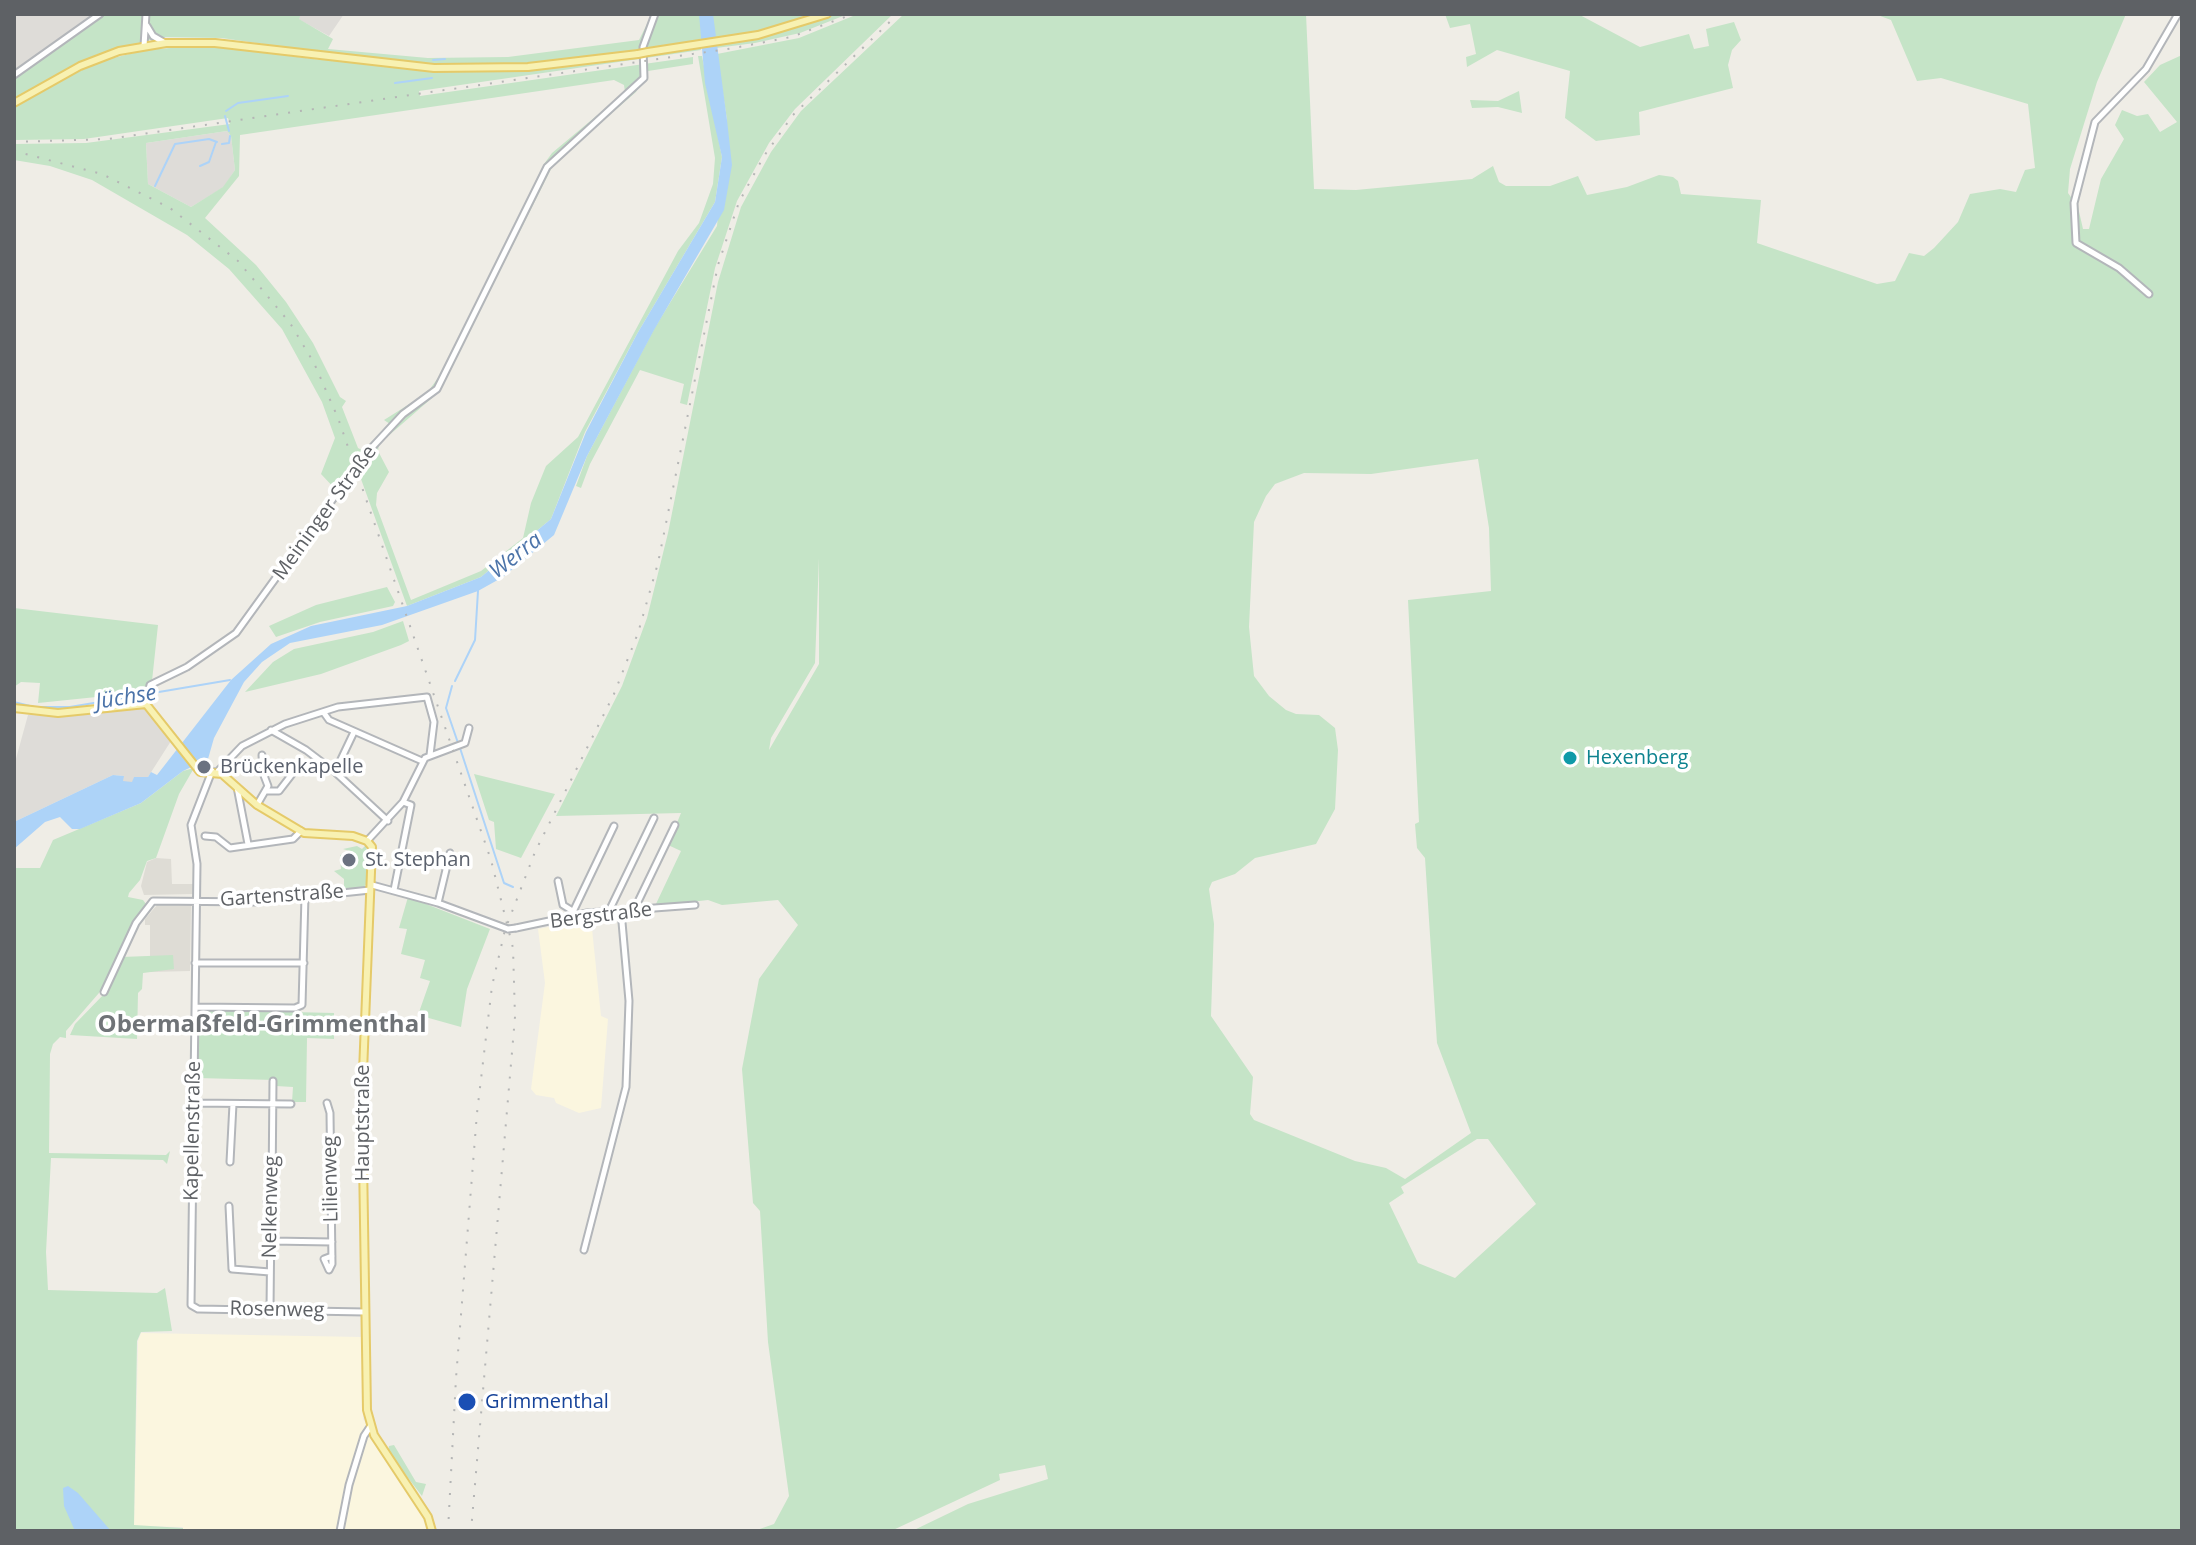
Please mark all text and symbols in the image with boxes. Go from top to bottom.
street label: Meininger Straße [268,441,382,585]
water label: Werra [484,527,548,585]
water label: Jüchse [93,680,159,716]
place label: Hexenberg [1586,746,1688,770]
marker: Hexenberg [1561,749,1579,767]
place label: Brückenkapelle [220,755,363,779]
marker: Brückenkapelle [195,758,213,776]
place label: St. Stephan [365,848,471,872]
marker: St. Stephan [340,851,358,869]
street label: Gartenstraße [219,880,345,912]
street label: Bergstraße [549,898,653,934]
district label: Obermaßfeld-Grimmenthal [98,1011,426,1039]
street label: Kapellenstraße [180,1061,206,1201]
street label: Hauptstraße [351,1064,375,1182]
street label: Lilienweg [318,1135,344,1223]
street label: Nelkenweg [258,1155,284,1259]
street label: Rosenweg [229,1297,325,1323]
place label: Grimmenthal [485,1390,609,1414]
marker: Grimmenthal [456,1391,478,1413]

